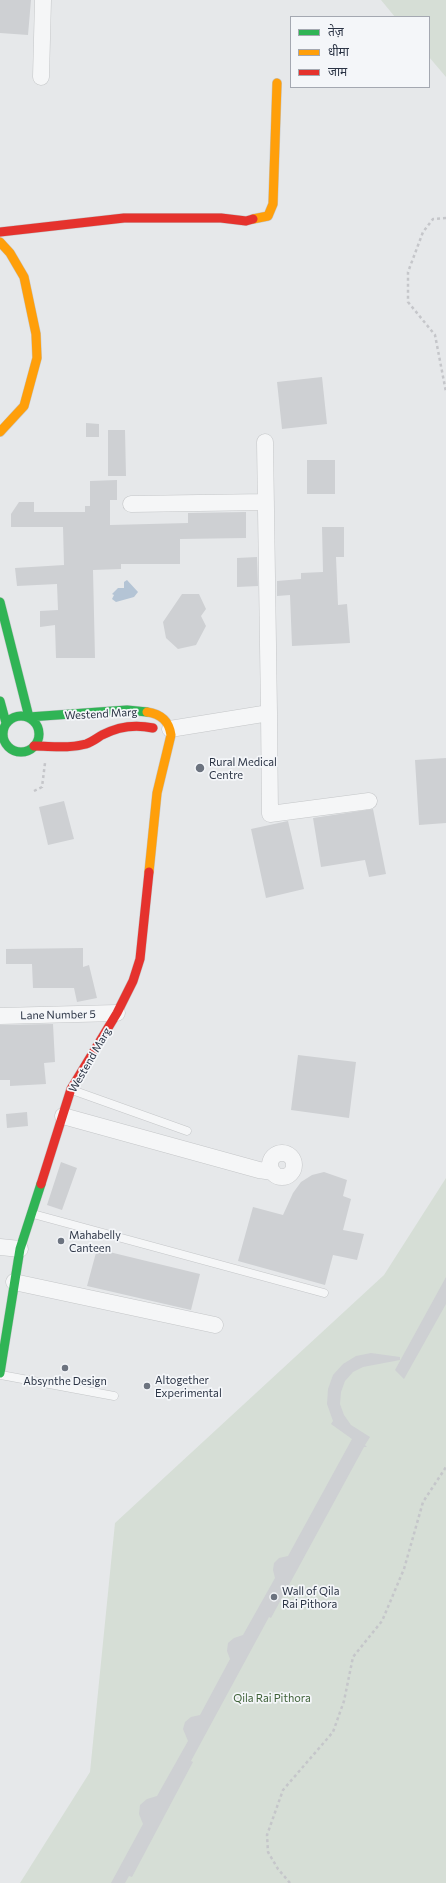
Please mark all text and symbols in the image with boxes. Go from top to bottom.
legend [290,16,430,88]
text: तेज़ [328,24,344,38]
text: धीमा [328,44,349,58]
text: जाम [328,64,347,78]
street label: Westend Marg [64,706,138,722]
place label: Rural Medical Centre [209,755,277,781]
marker: Rural Medical Centre [194,762,206,774]
street label: Lane Number 5 [20,1008,96,1022]
street label: Westend Marg [66,1025,114,1095]
place label: Mahabelly Canteen [69,1228,121,1254]
marker: Mahabelly Canteen [56,1236,66,1246]
marker: Absynthe Design [60,1363,70,1373]
place label: Altogether Experimental [155,1373,222,1399]
place label: Absynthe Design [23,1374,107,1388]
marker: Altogether Experimental [142,1381,152,1391]
place label: Wall of Qila Rai Pithora [282,1584,339,1610]
marker: Wall of Qila Rai Pithora [269,1592,279,1602]
park label: Qila Rai Pithora [233,1691,311,1705]

